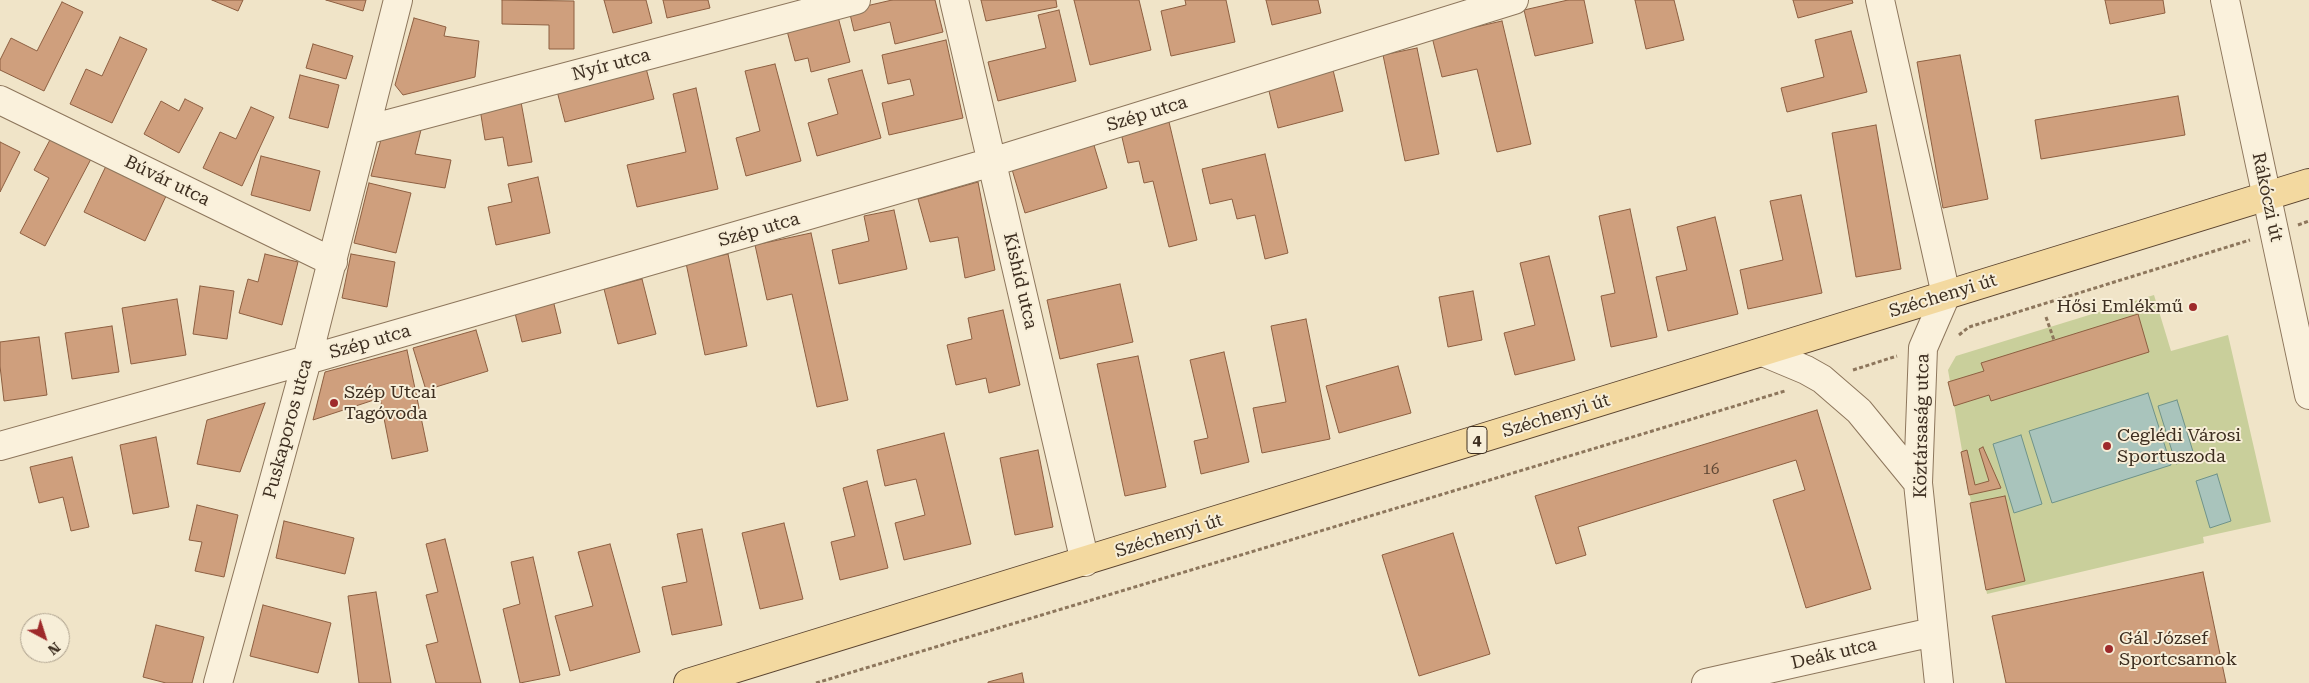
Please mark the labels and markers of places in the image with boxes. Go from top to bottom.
place label: Hősi Emlékmű [2056,296,2183,318]
marker: Hősi Emlékmű [2187,301,2199,313]
place label: Szép Utcai Tagóvoda [344,382,436,424]
marker: Szép Utcai Tagóvoda [328,397,340,409]
place label: Ceglédi Városi Sportuszoda [2117,425,2241,468]
marker: Ceglédi Városi Sportuszoda [2101,440,2113,452]
place label: Gál József Sportcsarnok [2119,628,2237,670]
marker: Gál József Sportcsarnok [2103,643,2115,655]

